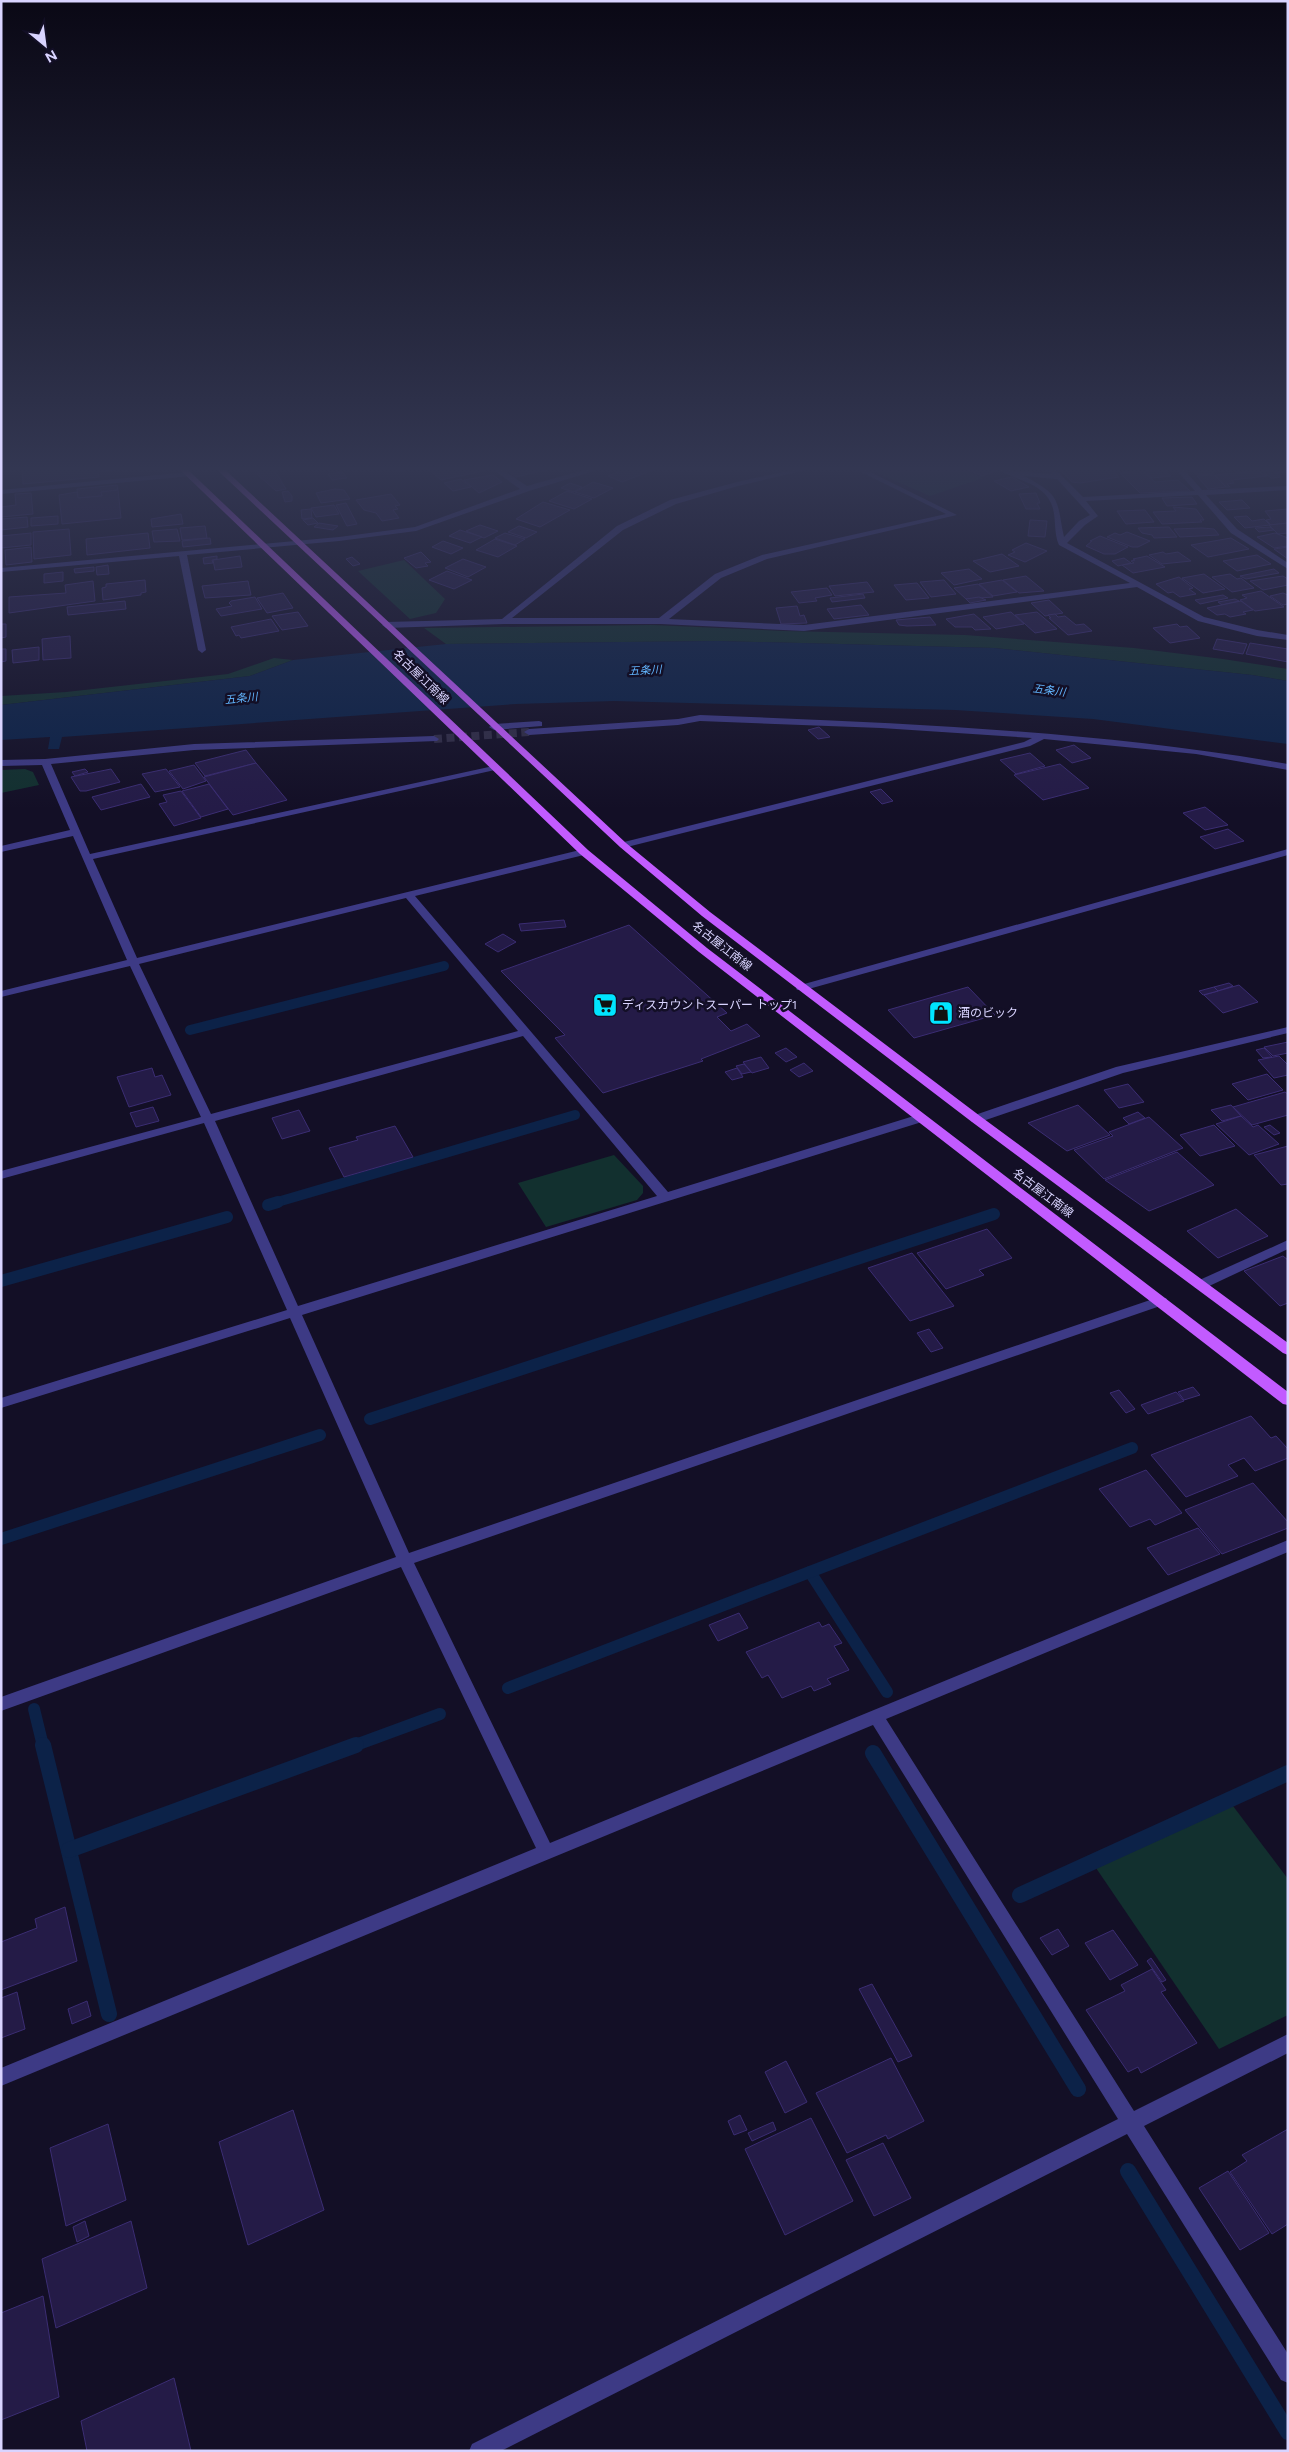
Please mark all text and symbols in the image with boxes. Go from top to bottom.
north arrow [20,20,70,70]
text: N [42,46,60,66]
street label: 名古屋江南線 [390,647,452,707]
water label: 五条川 [628,663,663,678]
water label: 五条川 [1032,682,1067,699]
water label: 五条川 [224,690,259,707]
street label: 名古屋江南線 [689,918,755,974]
supermarket icon: ディスカウントスーパー トップ1 [592,992,618,1018]
place label: ディスカウントスーパー トップ1 [622,998,797,1012]
shop icon: 酒のビック [928,1000,954,1026]
place label: 酒のビック [958,1006,1018,1020]
street label: 名古屋江南線 [1010,1166,1076,1220]

